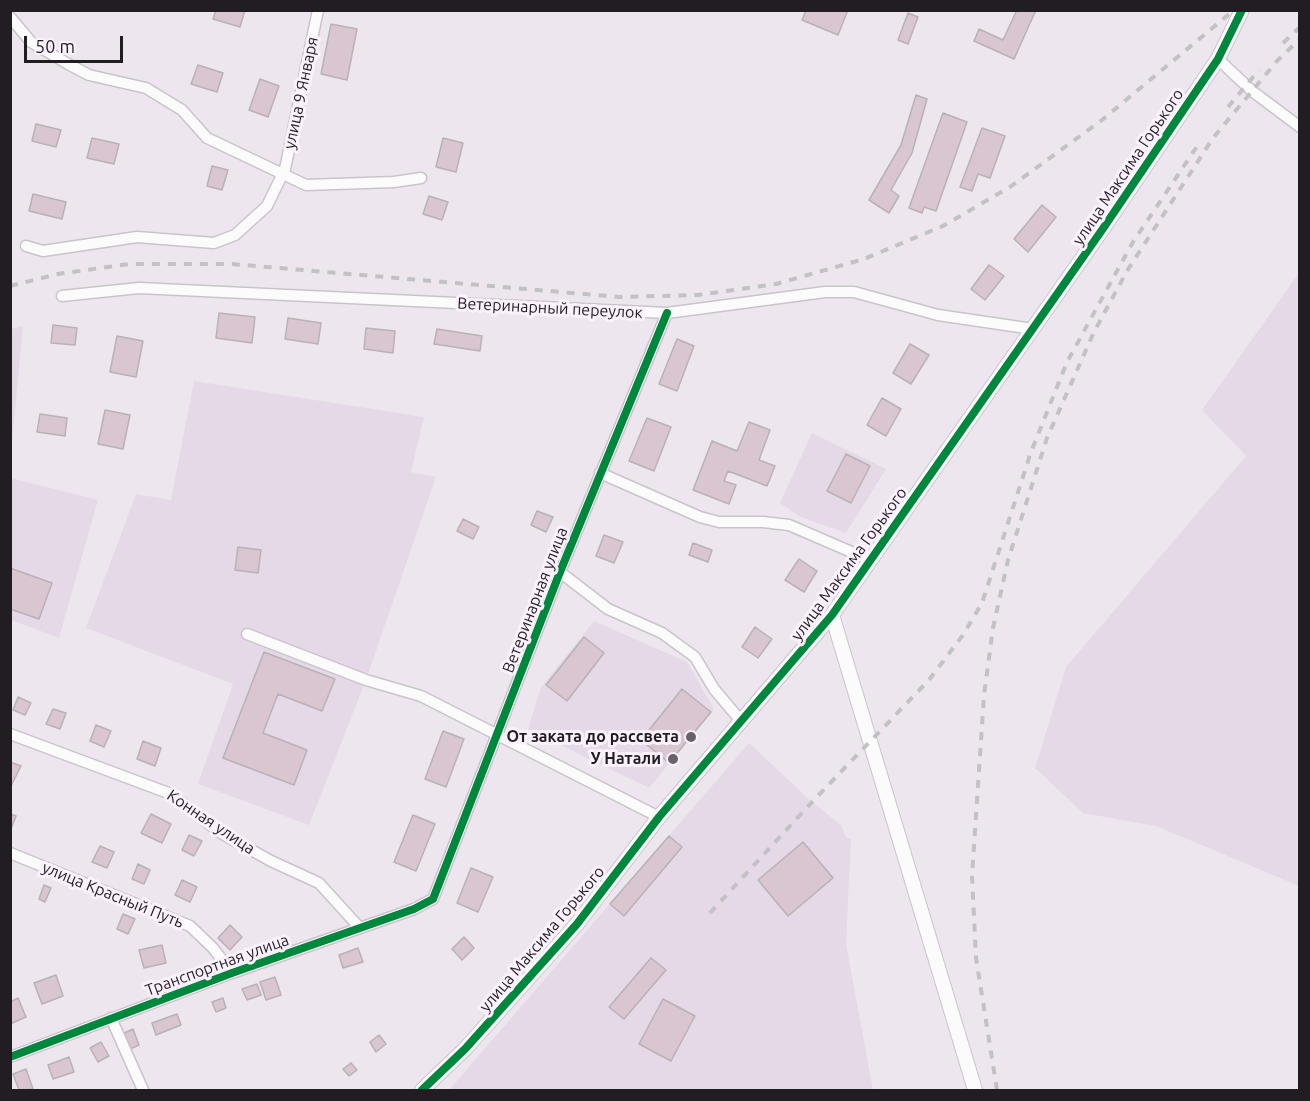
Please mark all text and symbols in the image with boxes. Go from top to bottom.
scale bar [27,24,126,62]
street label: улица 9 Января [280,35,322,151]
text: 50 m [35,36,75,56]
street label: улица Максима Горького [1068,85,1188,249]
street label: Ветеринарный переулок [457,294,643,322]
street label: улица Максима Горького [787,484,911,644]
street label: Ветеринарная улица [498,525,572,675]
place label: От заката до рассвета [507,727,679,747]
marker: От заката до рассвета [684,730,698,744]
place label: У Натали [590,749,661,769]
marker: У Натали [666,752,680,766]
street label: Конная улица [163,786,259,858]
street label: улица Красный Путь [39,858,187,932]
street label: улица Максима Горького [475,862,609,1016]
street label: Транспортная улица [143,930,291,1000]

